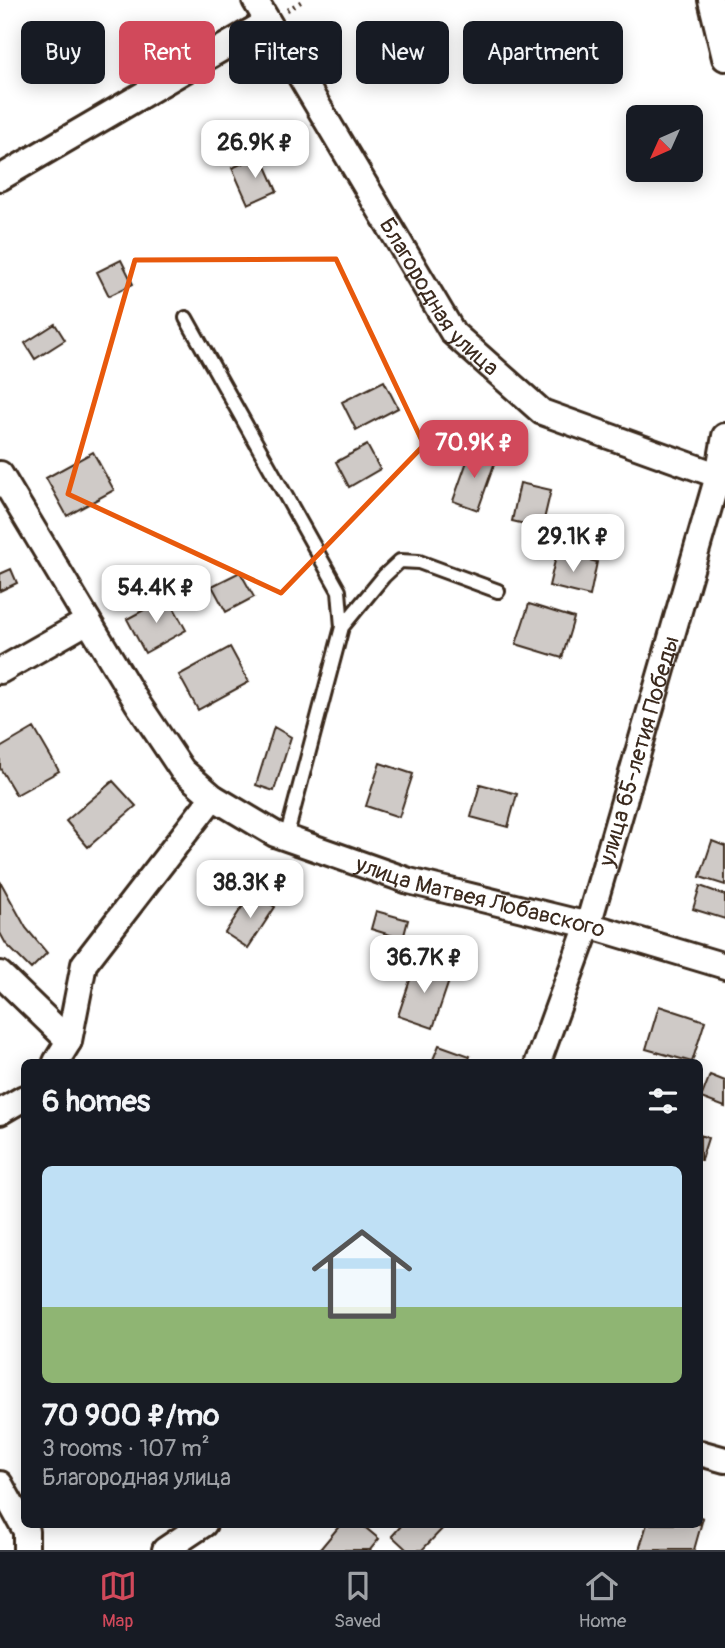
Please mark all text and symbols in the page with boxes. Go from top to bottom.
chip: Buy [21,21,105,84]
chip: Rent [119,21,215,84]
chip: Filters [229,21,342,84]
chip: New [356,21,449,84]
chip: Apartment [463,21,623,84]
north arrow [626,105,704,182]
map controls [626,105,703,182]
pin: 26.9K ₽ [190,120,320,180]
text: 26.9K ₽ [217,128,293,157]
street label: Благородная улица [373,212,505,382]
pin: 70.9K ₽ [409,420,539,480]
text: 70.9K ₽ [435,428,513,457]
pin: 29.1K ₽ [508,514,638,574]
text: 29.1K ₽ [537,522,609,551]
pin: 54.4K ₽ [91,566,221,625]
text: 54.4K ₽ [118,573,194,602]
street label: улица 65-летия Победы [592,633,686,871]
street label: улица Матвея Лобавского [351,849,609,944]
pin: 38.3K ₽ [185,860,315,920]
text: 38.3K ₽ [213,868,287,897]
pin: 36.7K ₽ [359,936,489,995]
text: 36.7K ₽ [386,943,462,972]
icon: filters [644,1082,682,1120]
text: 6 homes [42,1083,150,1120]
icon: home [299,1211,425,1337]
text: 70 900 ₽/mo [42,1397,219,1434]
text: 3 rooms · 107 m² [42,1434,210,1463]
text: Благородная улица [42,1463,231,1492]
tab: Map [99,1567,137,1633]
tab: Saved [334,1567,381,1633]
tab: Home [578,1567,626,1633]

